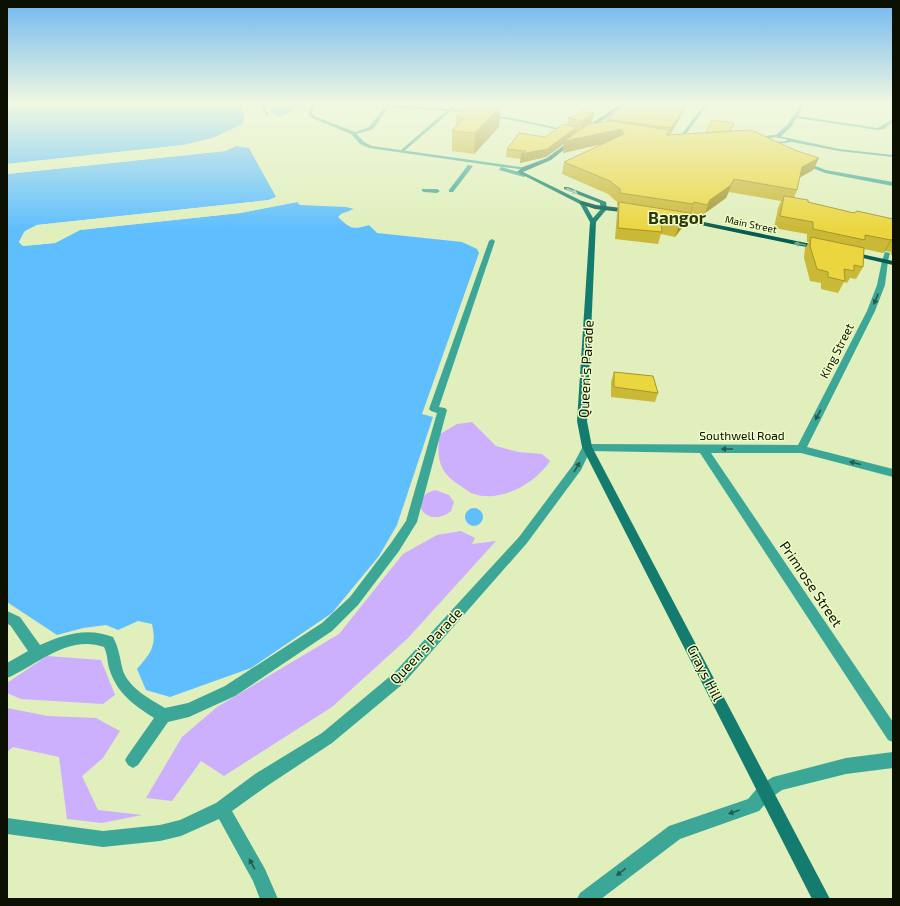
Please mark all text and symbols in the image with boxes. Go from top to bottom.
one-way arrow [567,188,578,194]
district label: Bangor [648,207,707,227]
street label: Main Street [724,213,778,235]
one-way arrow [794,240,806,246]
one-way arrow [872,293,878,305]
street label: Queen's Parade [574,319,597,418]
street label: King Street [816,320,856,380]
one-way arrow [815,410,821,421]
street label: Southwell Road [699,428,785,442]
one-way arrow [720,446,733,452]
one-way arrow [849,459,861,465]
one-way arrow [573,461,580,473]
street label: Primrose Street [777,538,846,630]
street label: Queen's Parade [386,604,465,687]
street label: Grays Hill [684,642,727,704]
one-way arrow [728,809,740,815]
one-way arrow [249,858,256,870]
one-way arrow [616,868,626,876]

